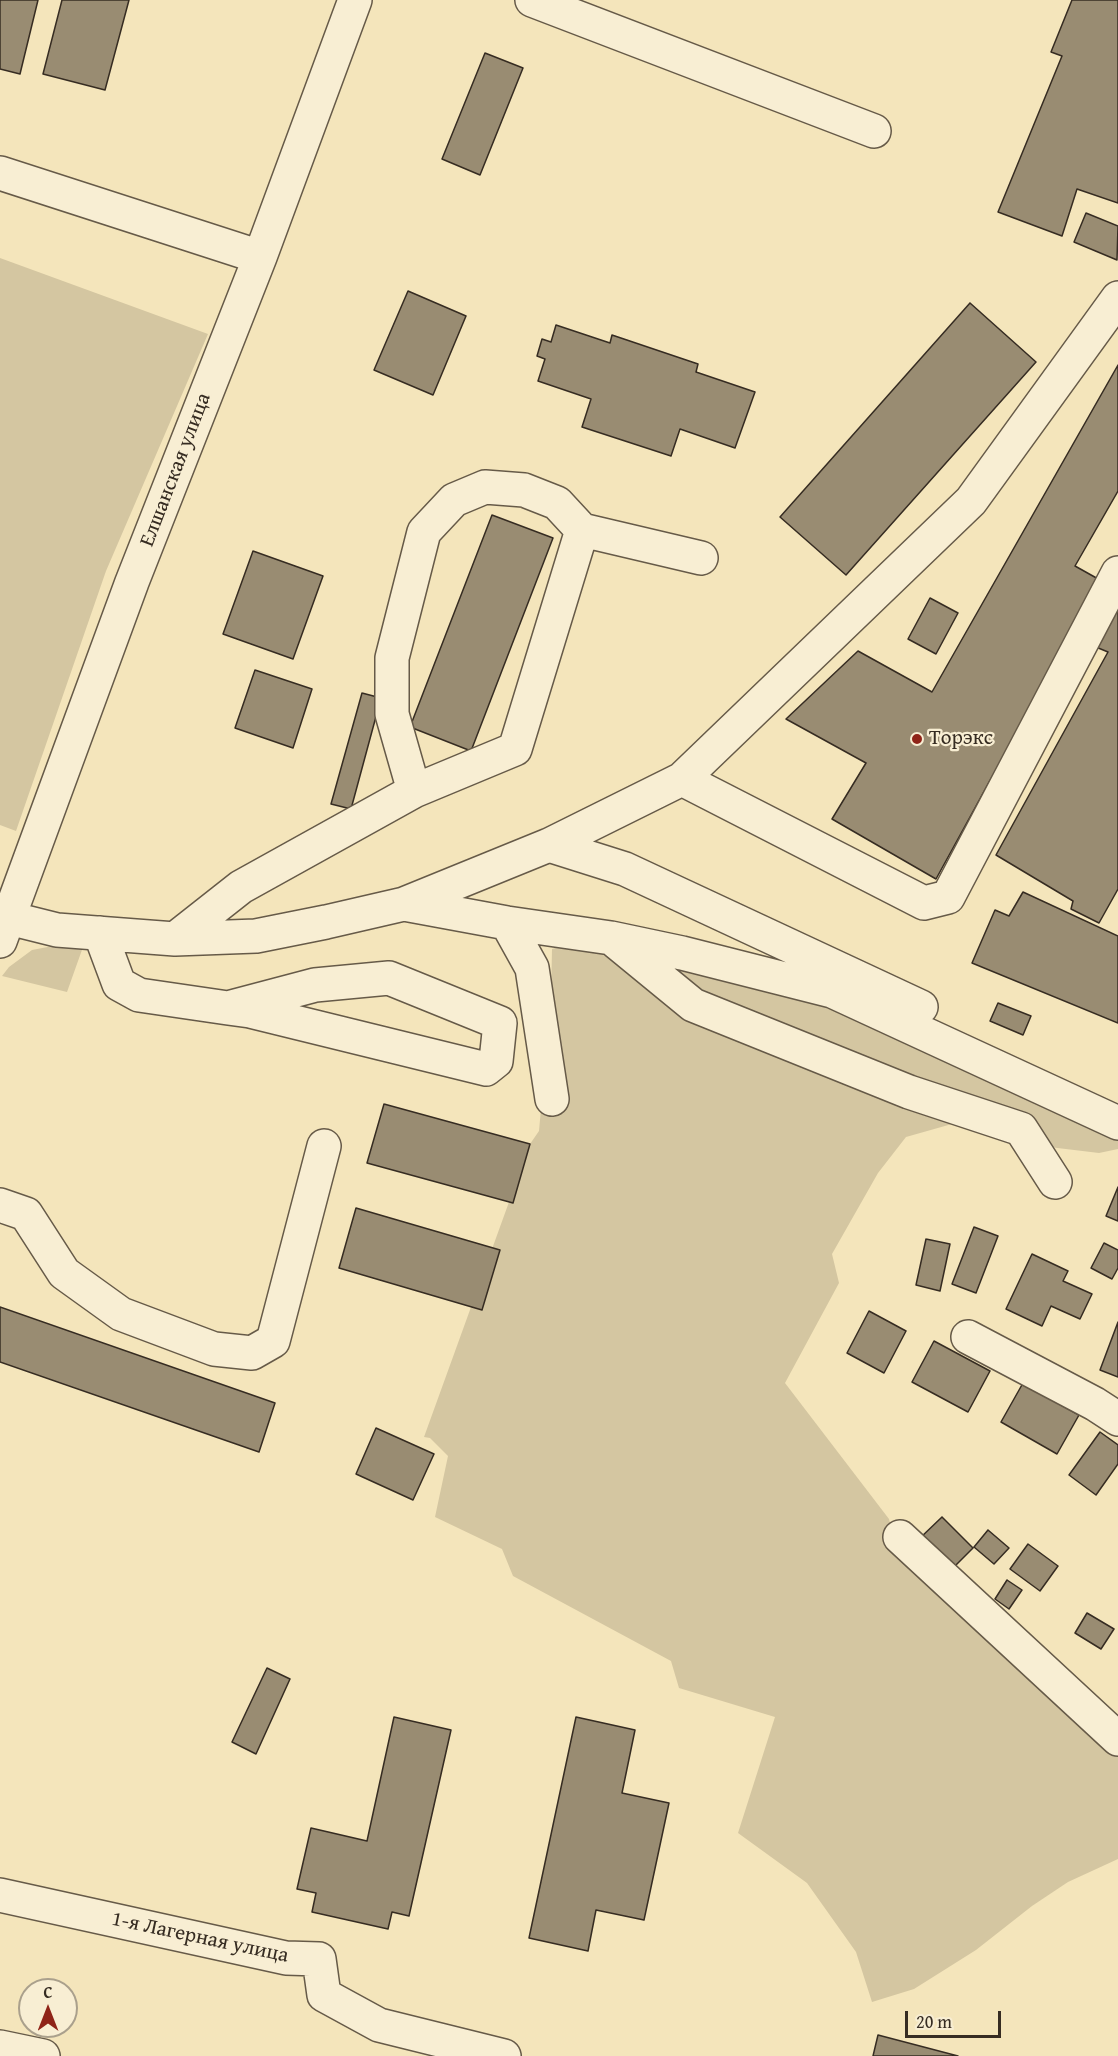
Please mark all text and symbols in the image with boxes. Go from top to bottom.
street label: Елшанская улица [135,390,217,550]
place label: Торэкс [929,726,993,752]
marker: Торэкс [910,732,924,746]
street label: 1-я Лагерная улица [109,1907,291,1969]
north arrow [18,1978,78,2038]
text: С [43,1980,53,2004]
scale bar [908,1999,1004,2037]
text: 20 m [916,2008,952,2035]

